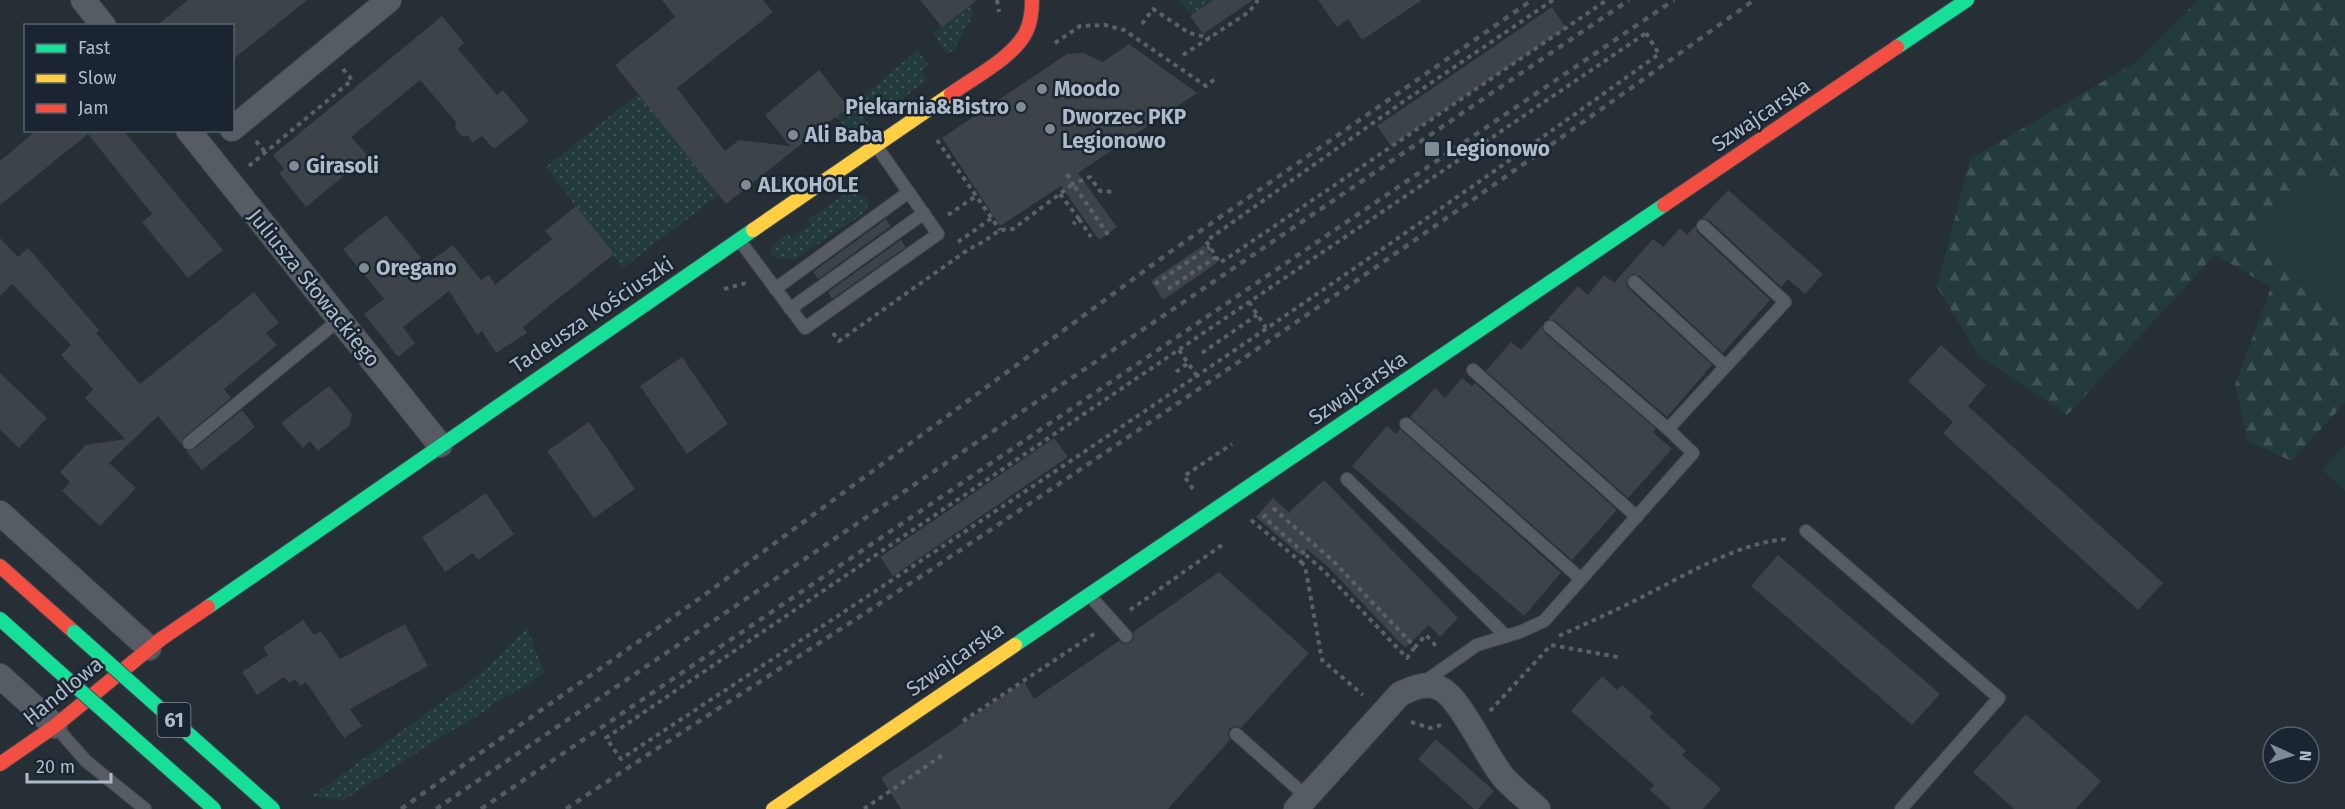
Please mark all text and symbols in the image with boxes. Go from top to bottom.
legend [24,24,234,132]
text: Fast [78,37,111,59]
text: Slow [78,67,117,89]
street label: Szwajcarska [1707,73,1815,157]
place label: Moodo [1054,76,1120,102]
marker: Moodo [1035,82,1049,96]
place label: Piekarnia&Bistro [845,94,1009,120]
text: Jam [78,97,109,119]
marker: Piekarnia&Bistro [1014,100,1028,114]
place label: Dworzec PKP Legionowo [1062,104,1187,154]
place label: Ali Baba [804,122,883,148]
marker: Dworzec PKP Legionowo [1043,122,1057,136]
marker: Ali Baba [786,128,800,142]
place label: Legionowo [1446,136,1550,162]
marker: Legionowo [1423,140,1441,158]
place label: Girasoli [306,153,379,179]
marker: Girasoli [287,159,301,173]
place label: ALKOHOLE [757,172,859,198]
marker: ALKOHOLE [739,178,753,192]
street label: Juliusza Słowackiego [242,204,386,372]
street label: Tadeusza Kościuszki [506,251,678,379]
place label: Oregano [376,255,457,281]
marker: Oregano [357,261,371,275]
street label: Szwajcarska [1304,346,1412,430]
street label: Szwajcarska [901,616,1009,702]
street label: Handlowa [18,651,108,731]
road number: 61 [158,703,190,737]
north arrow [2261,725,2321,785]
scale bar [27,746,111,784]
text: N [2296,750,2315,762]
text: 20 m [36,756,75,778]

